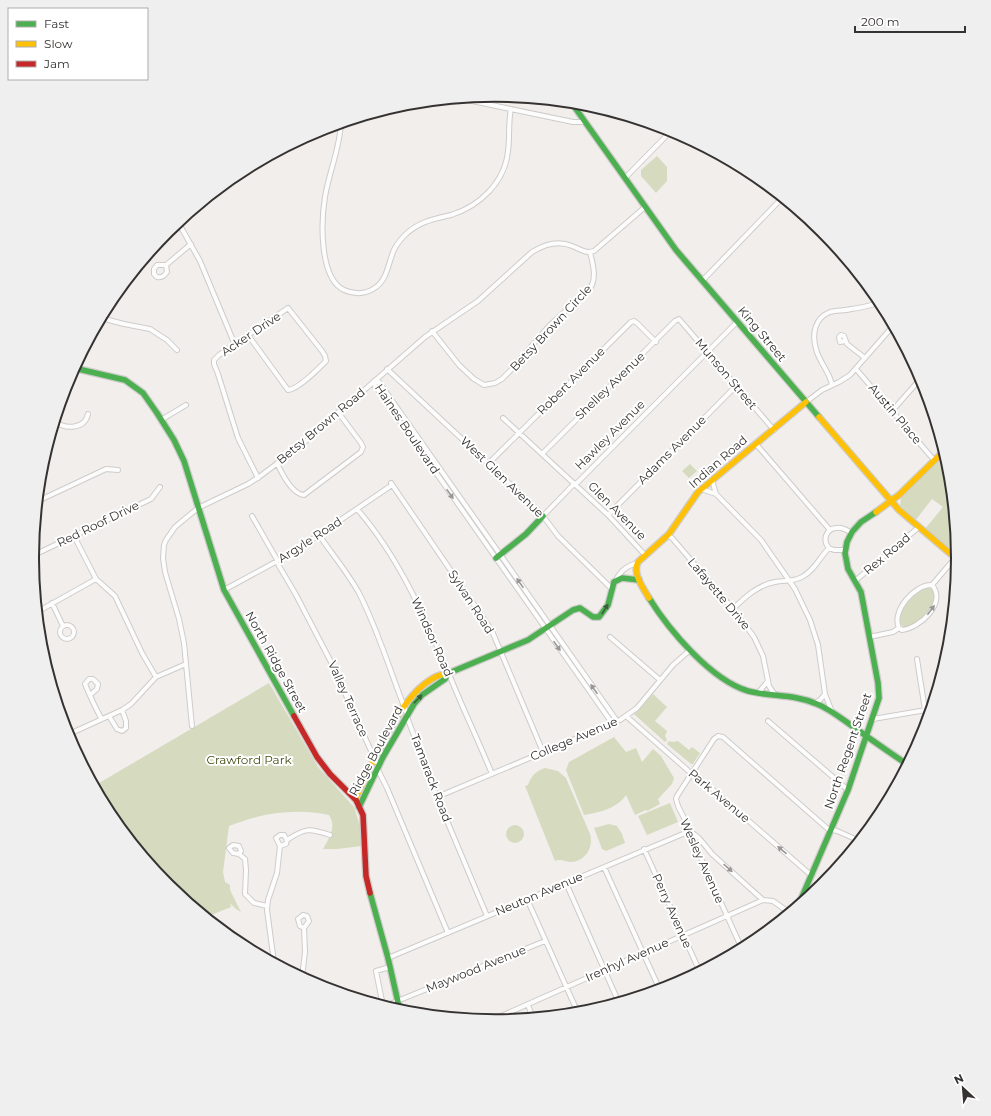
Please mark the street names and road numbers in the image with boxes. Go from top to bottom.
street label: Betsy Brown Circle [507,281,595,374]
street label: King Street [735,303,790,364]
street label: Acker Drive [218,308,283,359]
street label: Munson Street [692,335,761,413]
street label: Robert Avenue [534,344,608,418]
street label: Shelley Avenue [572,349,648,423]
street label: Austin Place [866,380,925,447]
street label: Haines Boulevard [372,381,443,477]
street label: Betsy Brown Road [273,384,368,467]
street label: Hawley Avenue [572,397,648,473]
street label: Adams Avenue [634,412,709,487]
street label: Indian Road [685,432,750,491]
street label: West Glen Avenue [458,433,547,520]
street label: Glen Avenue [585,478,650,543]
street label: Red Roof Drive [54,497,141,550]
street label: Argyle Road [275,513,344,566]
street label: Rex Road [860,530,913,578]
street label: Lafayette Drive [685,554,754,633]
street label: Sylvan Road [445,567,498,636]
street label: Windsor Road [408,595,457,679]
street label: North Ridge Street [242,609,311,715]
street label: Valley Terrace [325,658,372,739]
street label: North Regent Street [821,691,875,811]
street label: Ridge Boulevard [346,703,406,798]
street label: College Avenue [528,713,620,764]
street label: Tamarack Road [408,732,455,824]
street label: Park Avenue [685,765,753,826]
street label: Wesley Avenue [677,816,728,905]
street label: Neuton Avenue [493,868,585,919]
street label: Perry Avenue [649,871,696,950]
street label: Irenhyl Avenue [583,934,671,985]
street label: Maywood Avenue [424,942,528,995]

